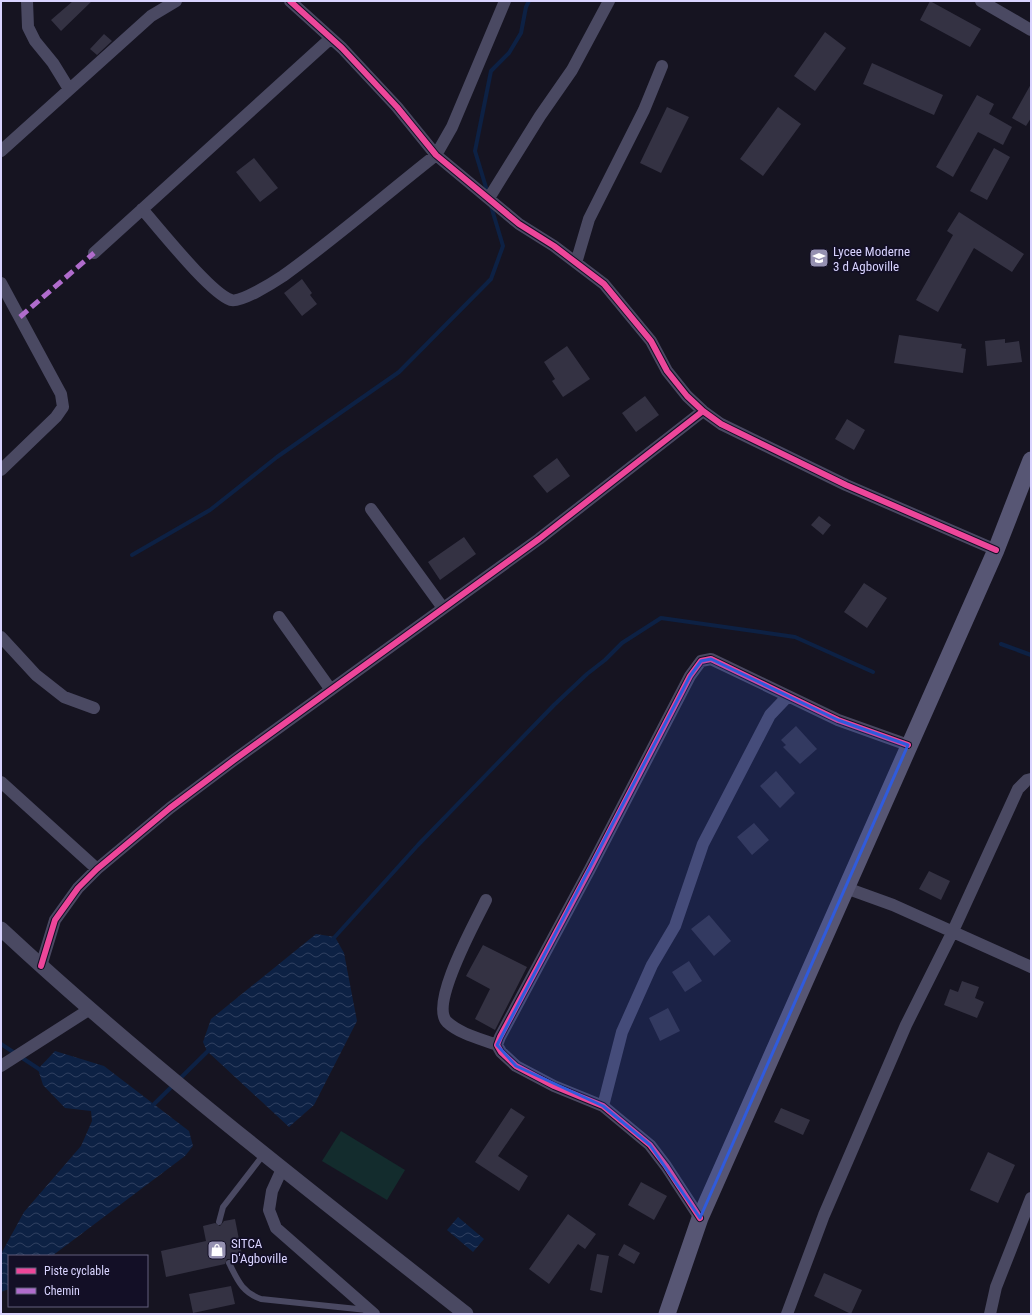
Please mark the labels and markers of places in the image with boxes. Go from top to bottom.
place label: Lycee Moderne 3 d Agboville [833,244,910,274]
school or university icon: Lycee Moderne 3 d Agboville [808,247,830,269]
place label: SITCA D'Agboville [231,1236,287,1266]
shop icon: SITCA D'Agboville [206,1239,228,1261]

